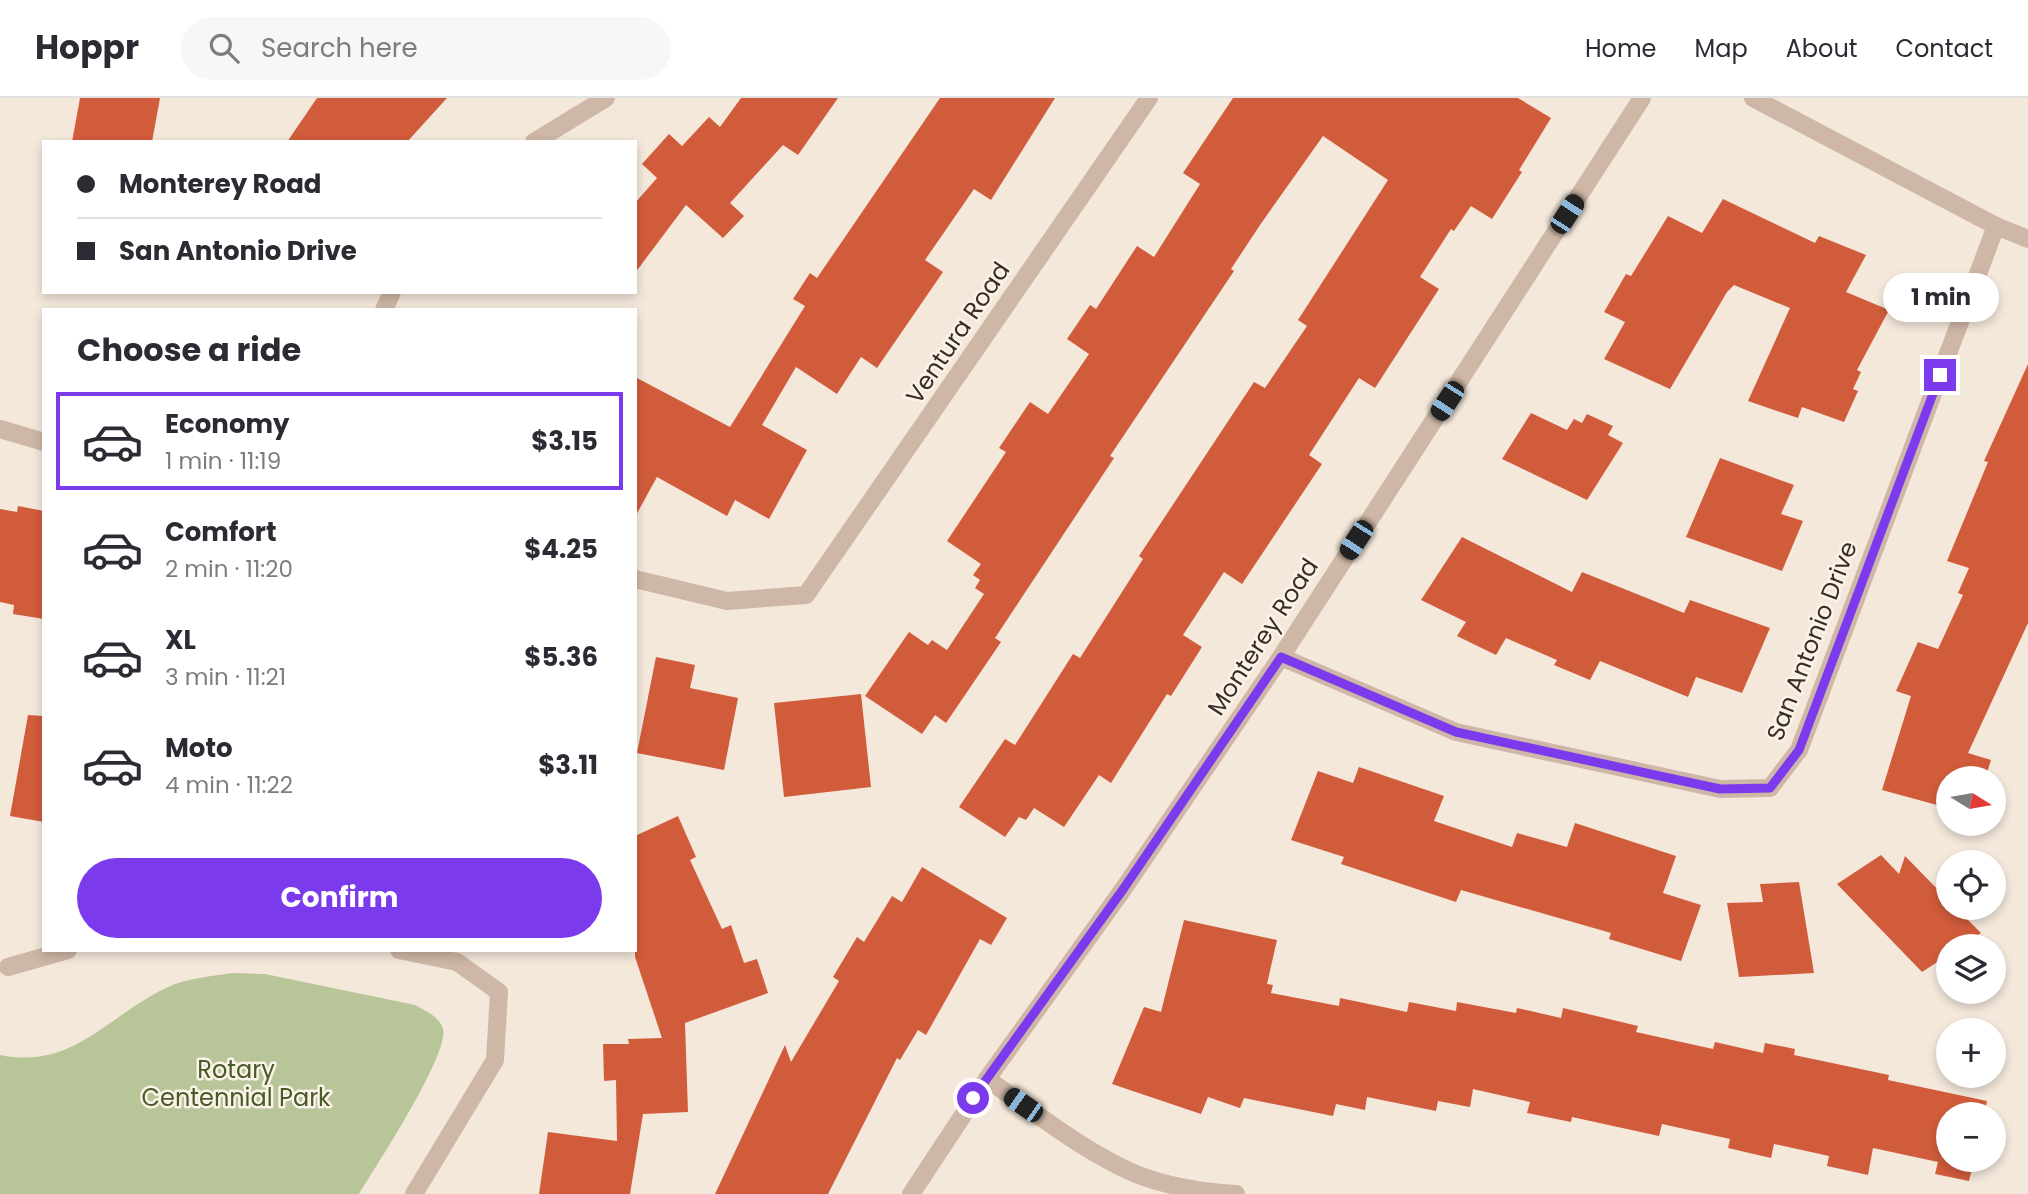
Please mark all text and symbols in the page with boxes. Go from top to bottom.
search box [181,17,671,80]
text: Hoppr [35,24,139,71]
icon: search [205,29,243,67]
text: Search here [261,30,418,66]
text: Home [1585,32,1657,65]
text: Map [1695,32,1748,65]
text: About [1786,32,1857,65]
text: Contact [1895,32,1993,65]
text: Monterey Road [119,166,321,202]
car [1547,191,1588,237]
text: San Antonio Drive [119,233,357,269]
street label: Ventura Road [898,255,1017,410]
callout: 1 min [1882,274,1998,322]
text: 1 min [1911,281,1971,313]
text: Choose a ride [77,327,301,372]
route end [1924,359,1956,391]
car [1427,378,1468,424]
text: Economy [165,406,289,442]
icon: car [81,410,144,473]
text: $3.15 [531,423,598,459]
text: 1 min · 11:19 [165,445,281,477]
text: Comfort [165,514,277,550]
car [1336,517,1377,563]
icon: car [81,518,144,581]
text: $4.25 [524,531,598,567]
street label: San Antonio Drive [1758,536,1865,745]
street label: Monterey Road [1199,552,1326,722]
text: 2 min · 11:20 [165,553,293,585]
text: XL [165,622,196,658]
icon: car [81,626,144,689]
text: $5.36 [524,639,598,675]
text: 3 min · 11:21 [165,661,286,693]
text: Moto [165,730,233,766]
icon: car [81,734,144,797]
text: $3.11 [538,747,598,783]
north arrow [1936,766,2006,836]
map controls [1936,766,2006,1172]
text: 4 min · 11:22 [165,769,293,801]
button: locate [1936,850,2006,920]
button: Confirm [77,858,602,938]
button: layers [1936,934,2006,1004]
button: + [1936,1018,2006,1088]
park label: Rotary Centennial Park [142,1053,331,1114]
route start [957,1082,989,1114]
car [1000,1084,1047,1126]
button: − [1936,1102,2006,1172]

